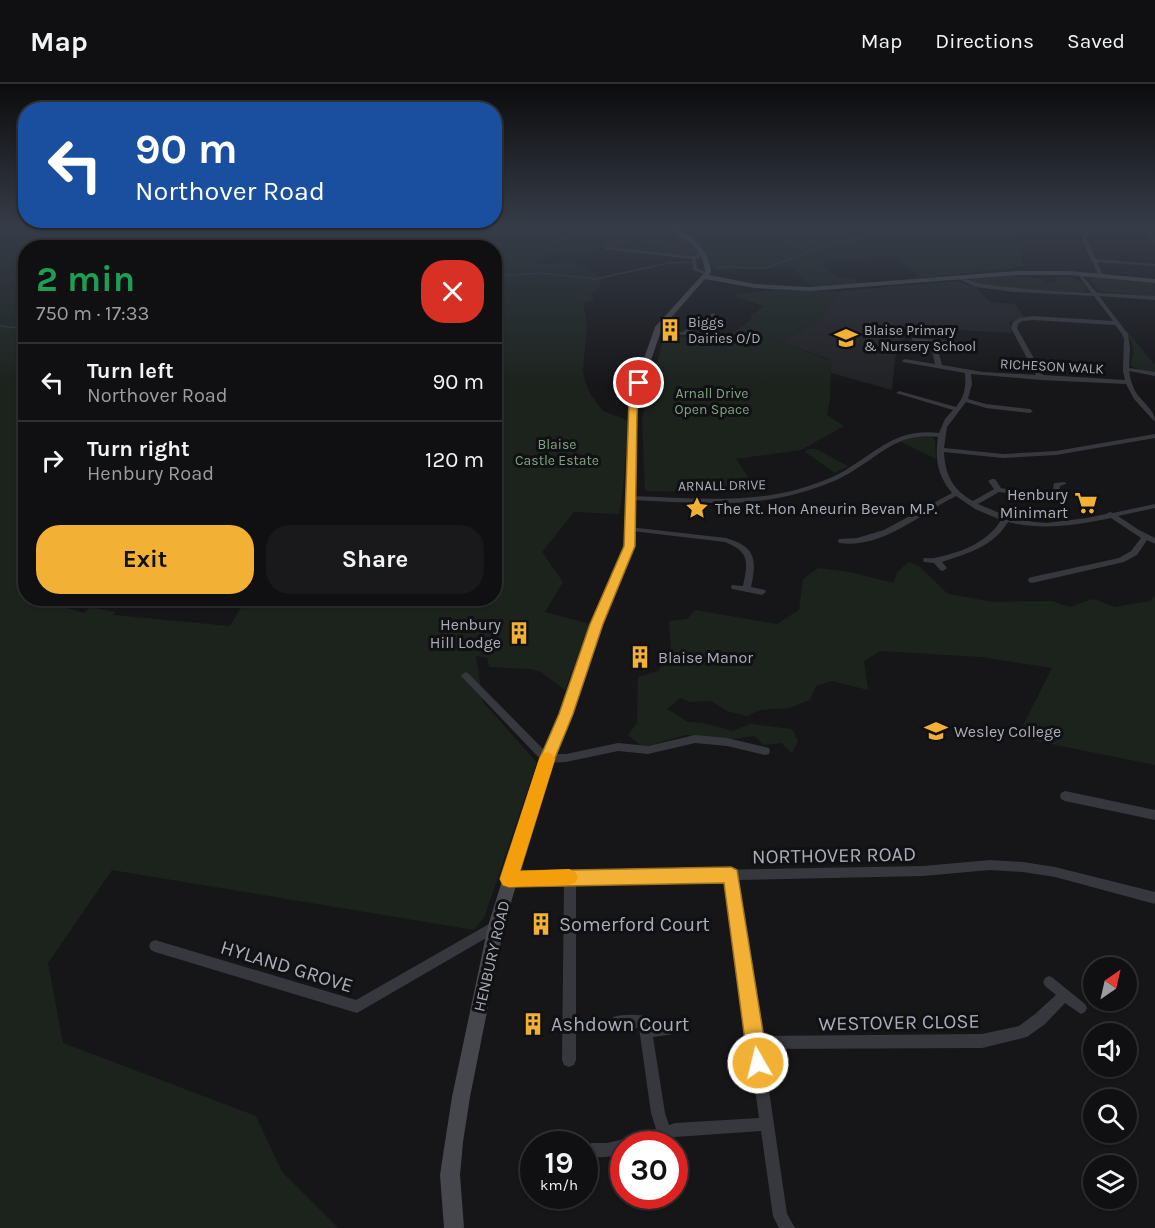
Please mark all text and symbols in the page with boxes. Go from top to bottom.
text: Map [30,25,88,58]
text: Map [861,29,902,53]
text: Directions [935,29,1034,53]
text: Saved [1067,29,1125,53]
text: 90 m [135,124,238,174]
icon: left [36,126,114,204]
text: Northover Road [135,175,325,207]
text: 2 min [36,258,135,300]
button: close [421,260,484,323]
text: 750 m · 17:33 [36,302,149,325]
place label: Biggs Dairies O/D [688,314,761,347]
building icon: Biggs Dairies O/D [657,317,683,343]
place label: Blaise Primary & Nursery School [864,322,976,355]
school or university icon: Blaise Primary & Nursery School [833,325,859,351]
street label: RICHESON WALK [1000,355,1105,378]
pin [613,357,664,408]
text: Turn left [87,358,174,384]
icon: left [36,366,69,399]
icon: arrive [622,366,655,399]
text: 90 m [432,369,484,395]
text: Northover Road [87,384,228,407]
park label: Arnall Drive Open Space [675,385,749,418]
text: Turn right [87,436,190,462]
park label: Blaise Castle Estate [515,436,599,469]
icon: right [36,444,69,477]
text: 120 m [425,447,484,473]
text: Henbury Road [87,462,214,485]
street label: ARNALL DRIVE [678,476,766,495]
place label: Henbury Minimart [1000,485,1069,522]
supermarket icon: Henbury Minimart [1073,490,1099,516]
place icon: The Rt. Hon Aneurin Bevan M.P. [684,495,710,521]
place label: The Rt. Hon Aneurin Bevan M.P. [715,499,938,518]
button: Exit [36,525,254,594]
button: Share [266,525,484,594]
place label: Henbury Hill Lodge [430,615,502,652]
building icon: Henbury Hill Lodge [506,620,532,646]
building icon: Blaise Manor [627,644,653,670]
place label: Blaise Manor [658,648,753,667]
school or university icon: Wesley College [923,718,949,744]
place label: Wesley College [954,722,1061,741]
street label: NORTHOVER ROAD [752,843,916,868]
street label: HENBURY ROAD [469,899,513,1013]
building icon: Somerford Court [528,911,554,937]
place label: Somerford Court [559,913,710,936]
street label: HYLAND GROVE [218,935,356,998]
north arrow [1083,957,1137,1011]
map controls [1083,957,1137,1209]
street label: WESTOVER CLOSE [818,1010,980,1035]
building icon: Ashdown Court [520,1011,546,1037]
place label: Ashdown Court [551,1013,690,1036]
button: sound [1083,1023,1137,1077]
position arrow [726,1031,790,1095]
button: search [1083,1089,1137,1143]
speed limit sign: 30 [610,1131,688,1209]
text: 19 [544,1145,573,1181]
button: layers [1083,1155,1137,1209]
text: km/h [540,1176,578,1194]

